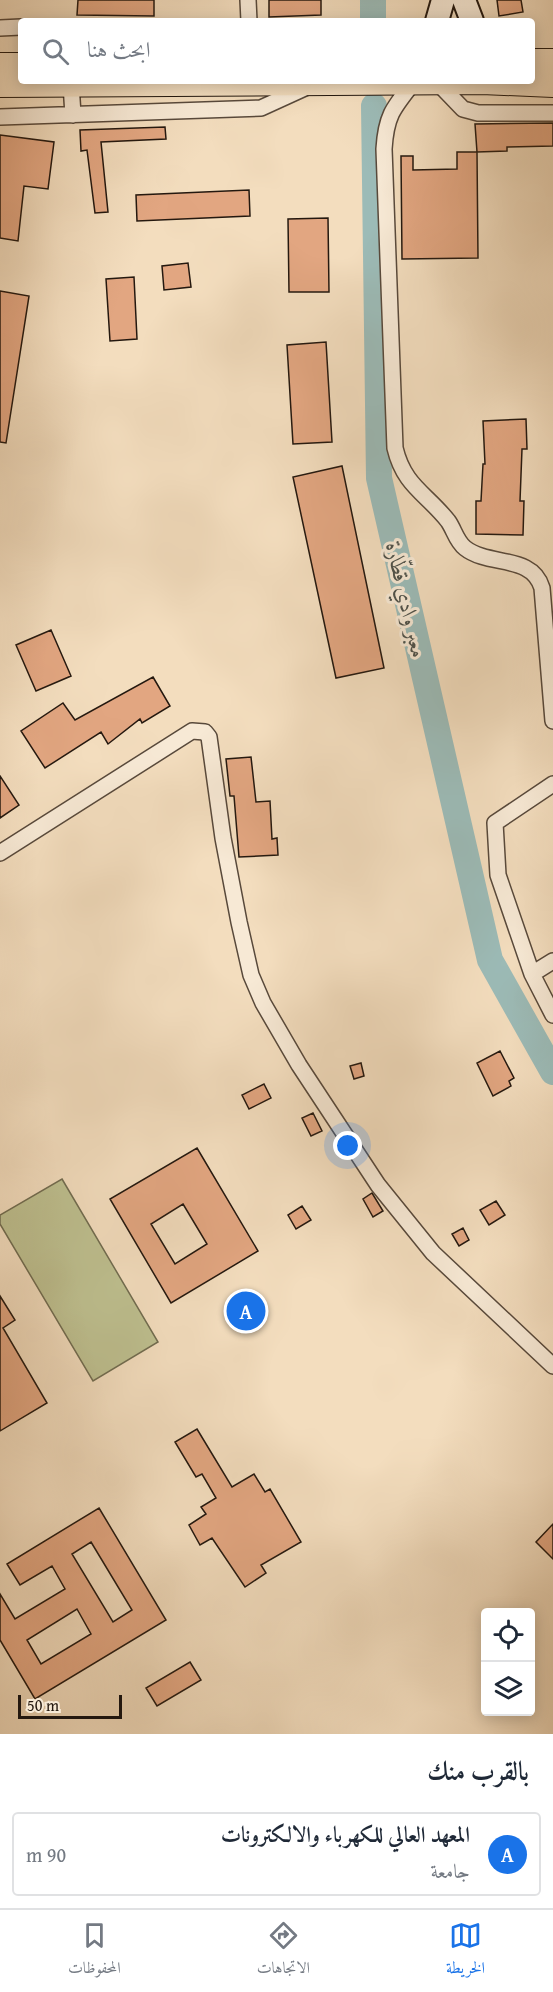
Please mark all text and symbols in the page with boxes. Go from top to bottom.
search box [18,18,535,84]
text: ابحث هنا [87,33,151,65]
icon: search [39,35,72,68]
water label: معبر وادي قطّارة [376,538,436,662]
your location [333,1131,362,1160]
pin: A [226,1288,266,1334]
map controls [481,1608,535,1716]
button: locate [481,1608,535,1662]
button: layers [481,1662,535,1716]
scale bar [18,1692,122,1720]
text: 50 m [27,1693,59,1717]
text: بالقرب منك [427,1751,529,1790]
text: المعهد العالي للكهرباء والالكترونات [221,1818,470,1850]
text: 90 m [26,1840,66,1869]
text: A [501,1840,514,1869]
text: جامعة [431,1856,470,1885]
tab: المحفوظات [68,1919,121,1983]
tab: الاتجاهات [257,1919,310,1983]
tab: الخريطة [446,1919,485,1983]

